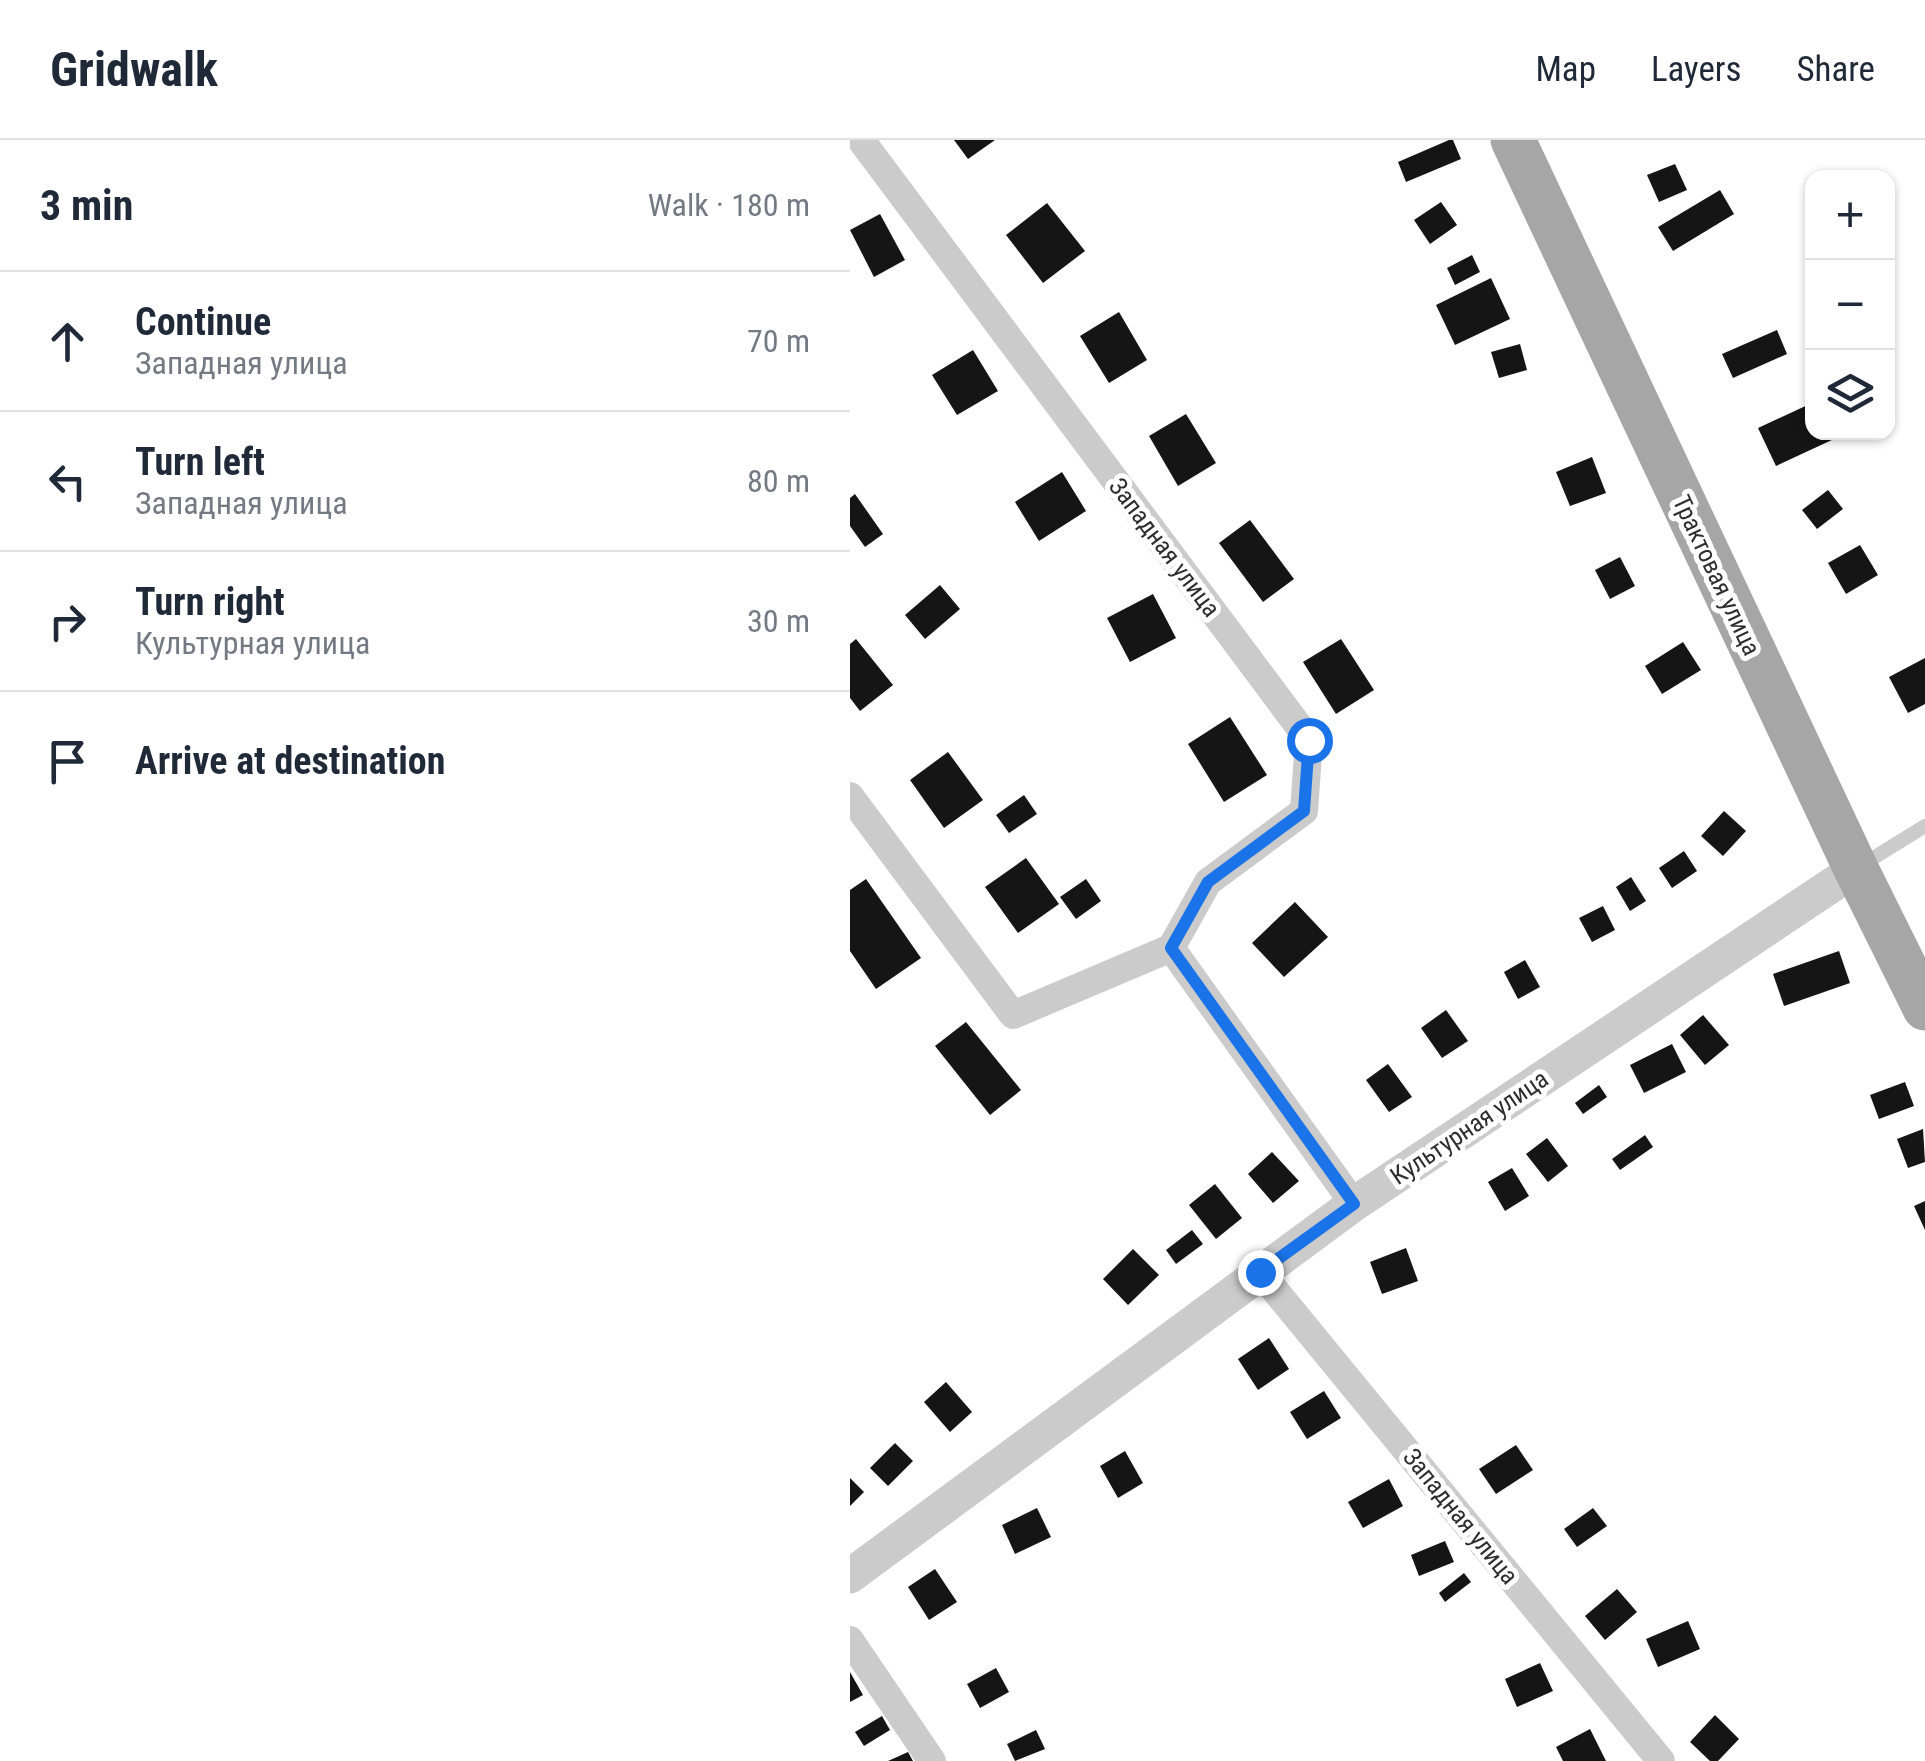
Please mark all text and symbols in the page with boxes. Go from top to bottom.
text: Gridwalk [50,41,218,98]
text: Map [1535,49,1596,90]
text: Layers [1651,49,1741,90]
text: Share [1796,49,1875,90]
map controls [1805,170,1895,440]
button: + [1805,170,1895,260]
text: 3 min [40,181,133,230]
text: Walk · 180 m [648,186,810,224]
button: − [1805,260,1895,350]
text: Continue [135,300,271,344]
icon: ahead [40,314,95,369]
text: 70 m [747,322,810,360]
text: Западная улица [135,344,347,382]
button: layers [1805,350,1895,440]
text: Turn left [135,440,265,484]
icon: left [40,454,95,509]
text: 80 m [747,462,810,500]
street label: Западная улица [1103,472,1226,622]
text: Западная улица [135,484,347,522]
street label: Трактовая улица [1667,490,1766,660]
text: Turn right [135,580,285,624]
icon: right [40,594,95,649]
text: 30 m [747,602,810,640]
text: Культурная улица [135,624,370,662]
route start [1287,718,1333,764]
icon: arrive [40,734,95,789]
text: Arrive at destination [135,739,445,783]
street label: Культурная улица [1385,1064,1554,1191]
route end [1238,1250,1284,1296]
street label: Западная улица [1397,1443,1524,1590]

